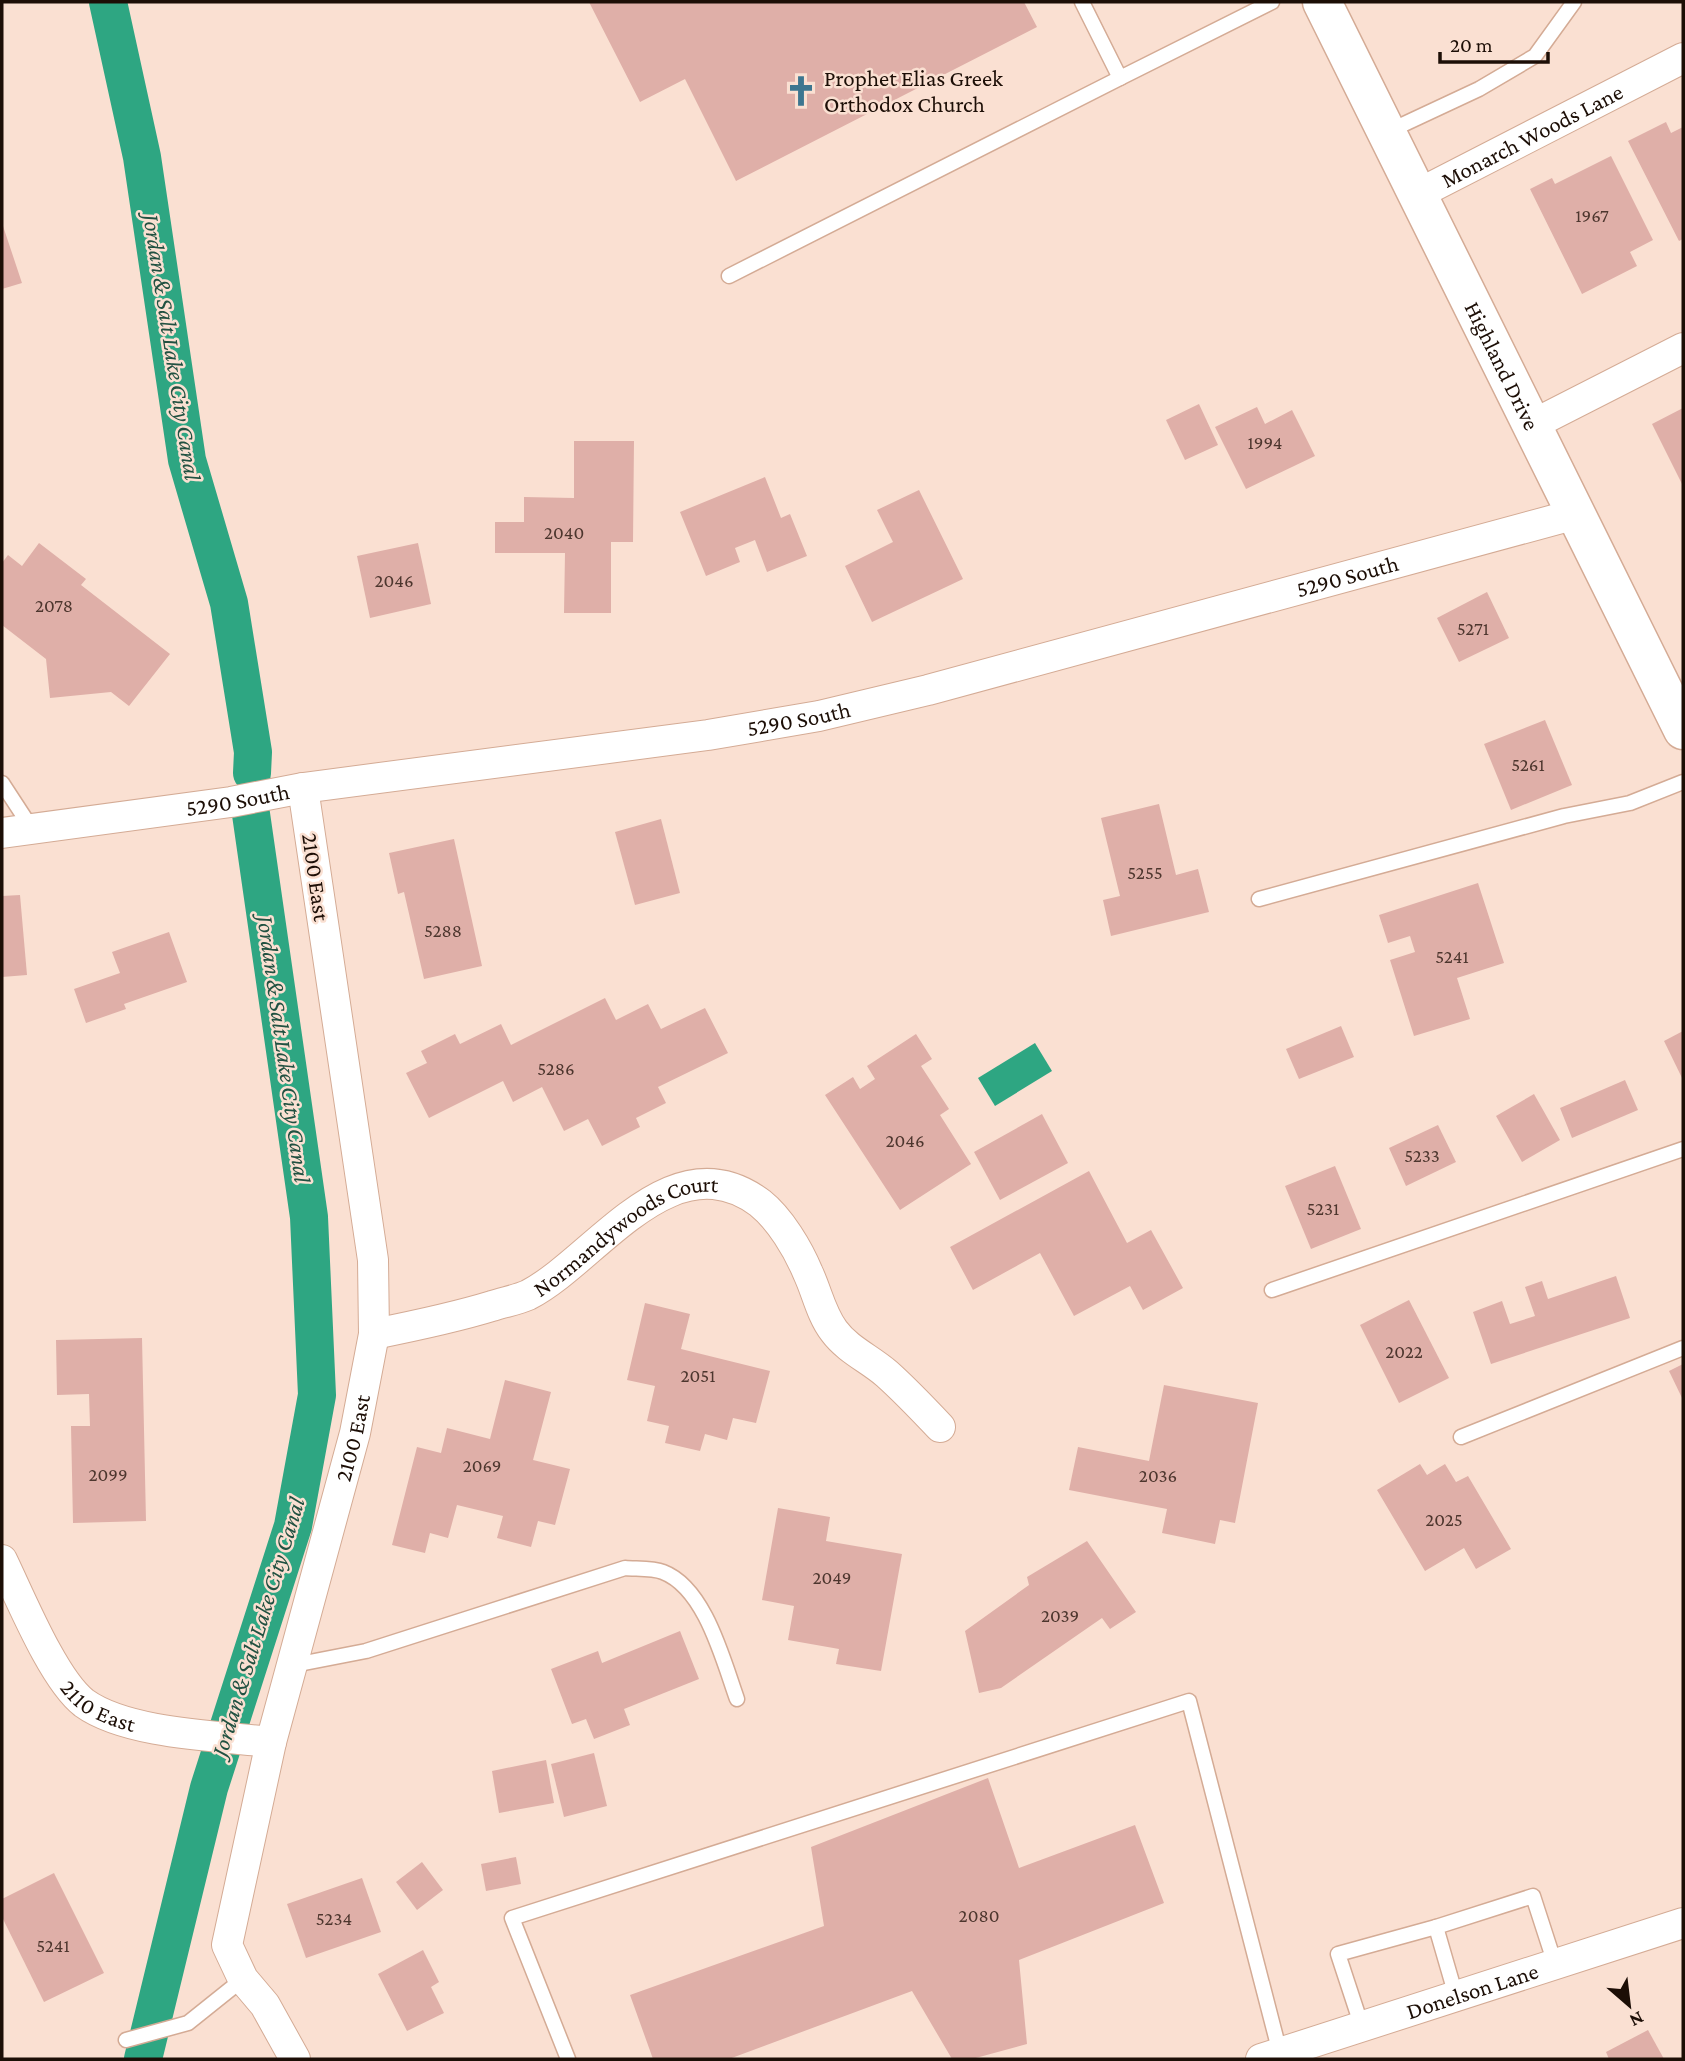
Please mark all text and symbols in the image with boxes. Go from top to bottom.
scale bar [1440,21,1548,65]
text: 20 m [1450,33,1493,57]
place label: Prophet Elias Greek Orthodox Church [824,65,1003,117]
church icon: Prophet Elias Greek Orthodox Church [784,74,818,108]
street label: Monarch Woods Lane [1437,78,1627,193]
house number: 1967 [1575,205,1609,226]
water label: Jordan & Salt Lake City Canal [137,208,207,483]
street label: Highland Drive [1460,297,1545,434]
house number: 1994 [1247,432,1283,453]
house number: 2040 [544,522,584,543]
street label: 5290 South [1293,550,1401,602]
house number: 2046 [374,570,414,591]
house number: 2078 [35,595,73,616]
house number: 5271 [1457,618,1489,639]
street label: 5290 South [745,696,853,741]
house number: 5261 [1511,754,1545,775]
street label: 5290 South [184,778,292,821]
street label: 2100 East [297,831,335,923]
house number: 5255 [1127,862,1163,883]
water label: Jordan & Salt Lake City Canal [252,910,317,1185]
house number: 5288 [424,920,462,941]
house number: 5241 [1435,946,1469,967]
house number: 5286 [537,1058,575,1079]
house number: 2046 [885,1130,925,1151]
house number: 5233 [1404,1145,1440,1166]
street label: Normandywoods Court [528,1171,720,1302]
house number: 5231 [1307,1198,1339,1219]
house number: 2022 [1385,1341,1423,1362]
house number: 2051 [681,1365,715,1386]
street label: 2100 East [329,1392,375,1484]
house number: 2069 [463,1455,501,1476]
house number: 2099 [88,1464,128,1485]
house number: 2036 [1139,1465,1177,1486]
water label: Jordan & Salt Lake City Canal [204,1493,310,1763]
house number: 2025 [1425,1509,1463,1530]
house number: 2049 [813,1567,851,1588]
house number: 2039 [1041,1605,1079,1626]
street label: 2110 East [55,1675,139,1737]
house number: 2080 [959,1905,999,1926]
house number: 5234 [316,1908,352,1929]
house number: 5241 [36,1935,70,1956]
street label: Donelson Lane [1403,1958,1541,2024]
north arrow [1594,1970,1664,2040]
text: N [1626,2007,1647,2032]

